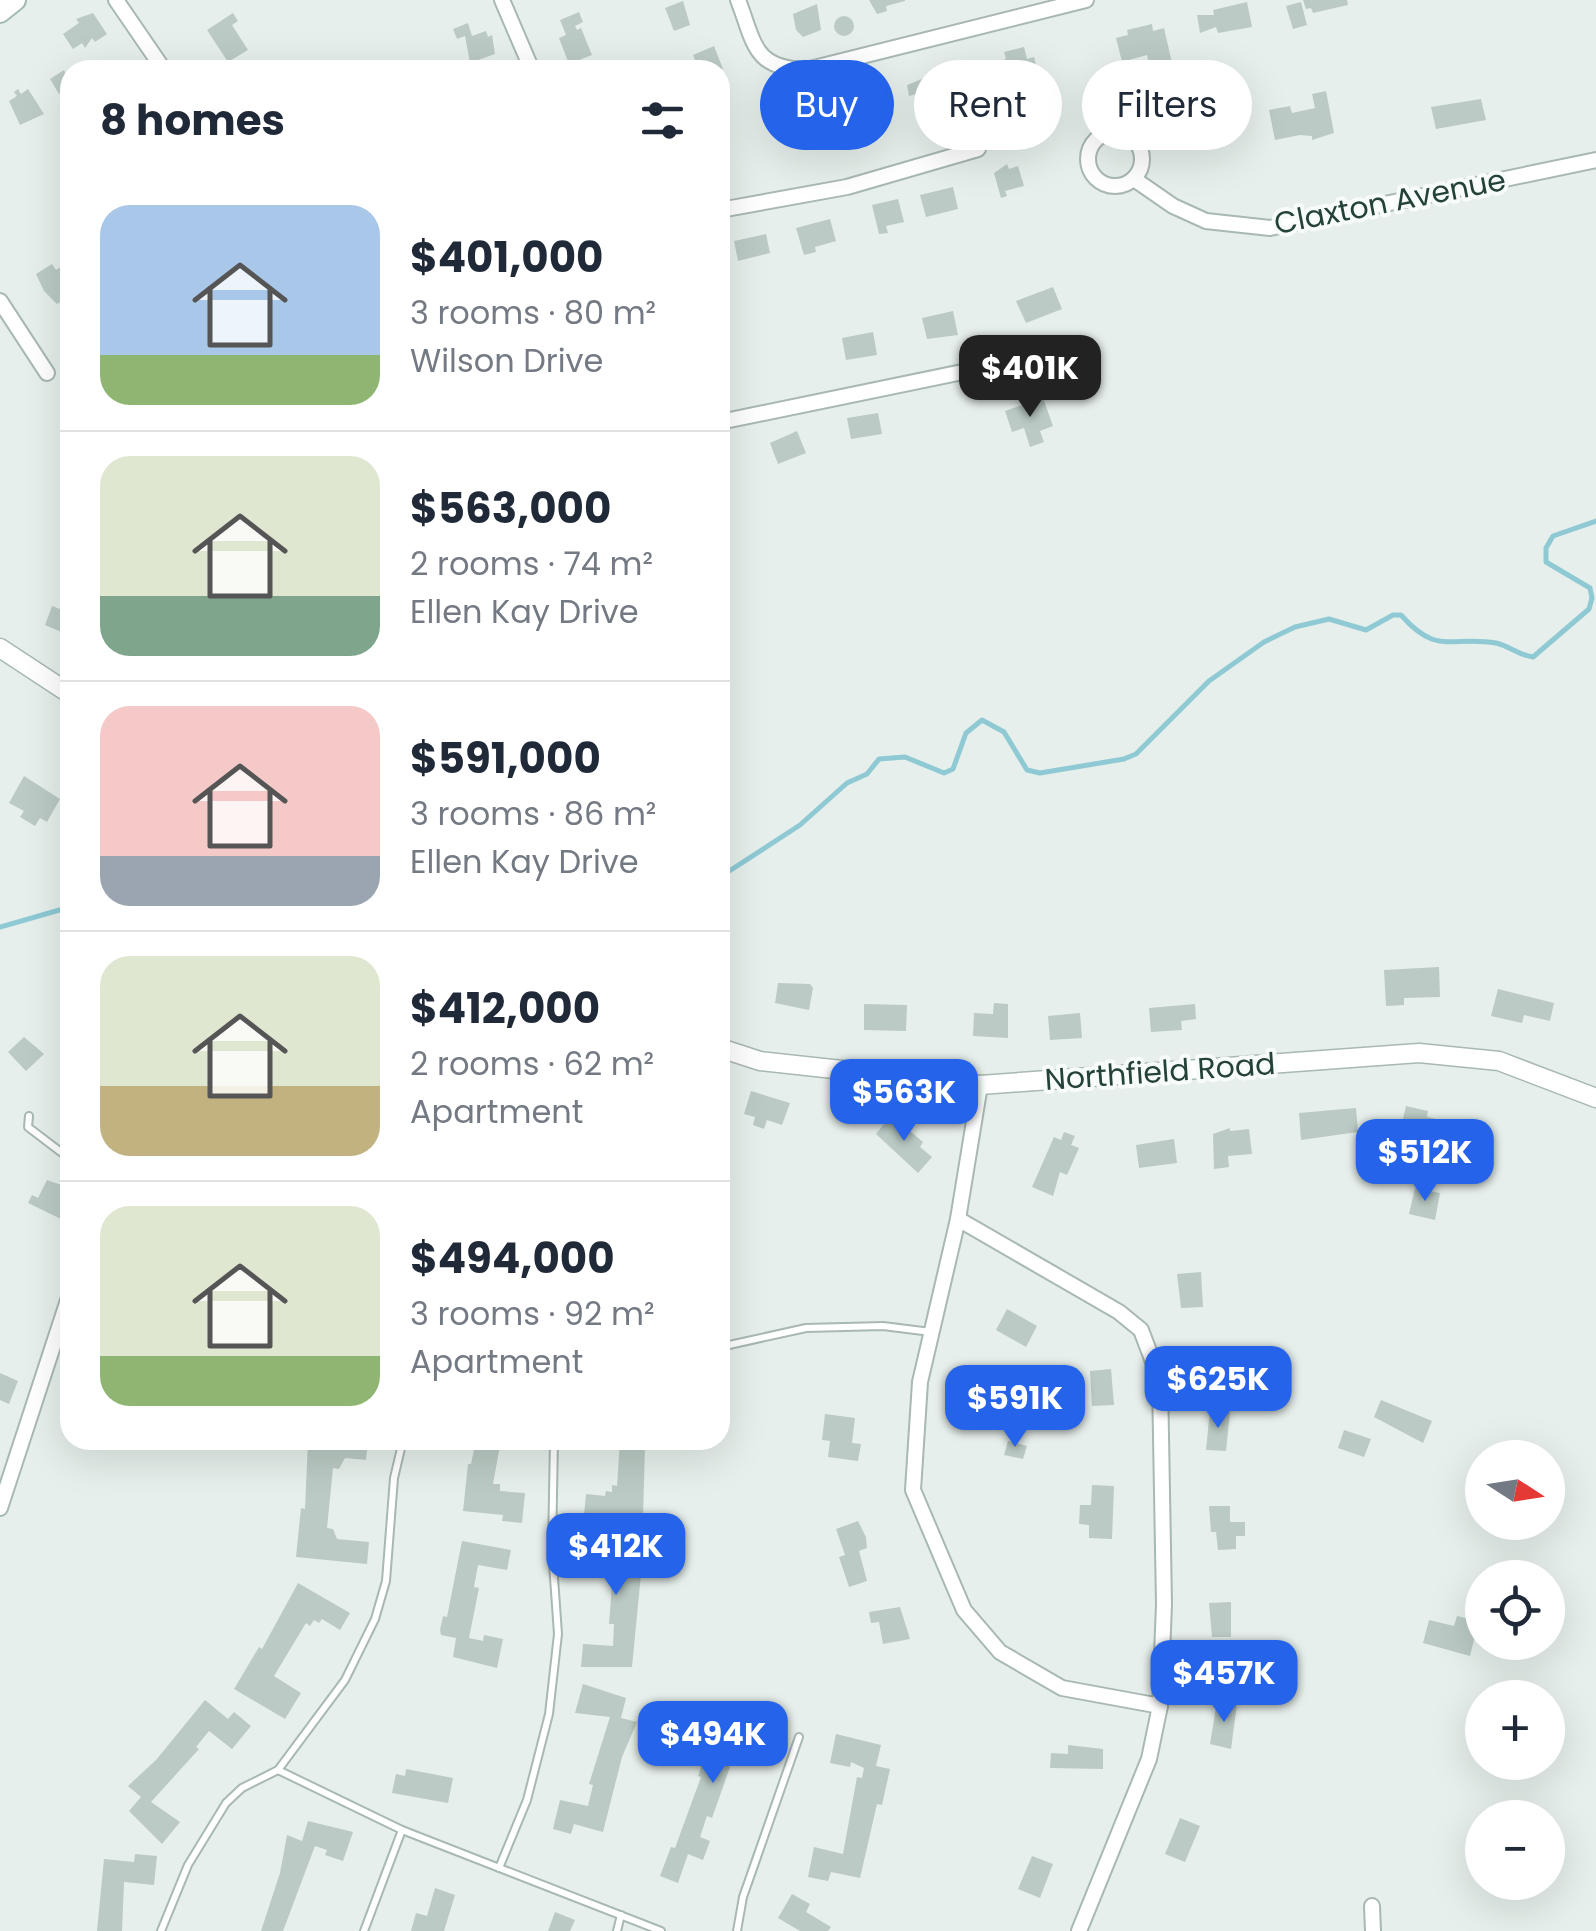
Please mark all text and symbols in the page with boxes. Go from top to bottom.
chip: Buy [760,60,894,150]
chip: Rent [914,60,1062,150]
chip: Filters [1082,60,1252,150]
text: 8 homes [100,91,285,150]
icon: filters [635,93,690,148]
street label: Claxton Avenue [1270,158,1509,245]
text: $401,000 [410,228,603,287]
icon: home [180,245,300,365]
text: 3 rooms · 80 m² [410,290,656,335]
pin: $401K [960,335,1100,420]
text: Wilson Drive [410,338,603,383]
text: $401K [981,345,1079,390]
text: $563,000 [410,479,611,538]
icon: home [180,496,300,616]
text: 2 rooms · 74 m² [410,541,653,586]
text: Ellen Kay Drive [410,589,639,634]
text: $591,000 [410,729,601,788]
icon: home [180,746,300,866]
text: 3 rooms · 86 m² [410,791,656,836]
text: Ellen Kay Drive [410,839,639,884]
text: $412,000 [410,979,600,1038]
icon: home [180,996,300,1116]
text: 2 rooms · 62 m² [410,1041,654,1086]
street label: Northfield Road [1043,1042,1277,1101]
pin: $563K [834,1059,974,1144]
text: $563K [852,1069,956,1114]
text: Apartment [410,1089,583,1134]
pin: $512K [1355,1119,1495,1204]
text: $512K [1378,1129,1472,1174]
text: $494,000 [410,1229,615,1288]
icon: home [180,1246,300,1366]
text: 3 rooms · 92 m² [410,1291,654,1336]
text: Apartment [410,1339,583,1384]
pin: $625K [1148,1346,1288,1431]
text: $625K [1167,1356,1269,1401]
pin: $591K [945,1365,1085,1450]
text: $591K [967,1375,1063,1420]
north arrow [1465,1440,1565,1540]
map controls [1465,1440,1565,1900]
pin: $412K [546,1513,686,1598]
text: $412K [568,1523,664,1568]
button: locate [1465,1560,1565,1660]
pin: $457K [1154,1640,1294,1725]
text: $457K [1173,1650,1275,1695]
button: + [1465,1680,1565,1780]
pin: $494K [643,1701,783,1786]
text: $494K [660,1711,766,1756]
button: − [1465,1800,1565,1900]

